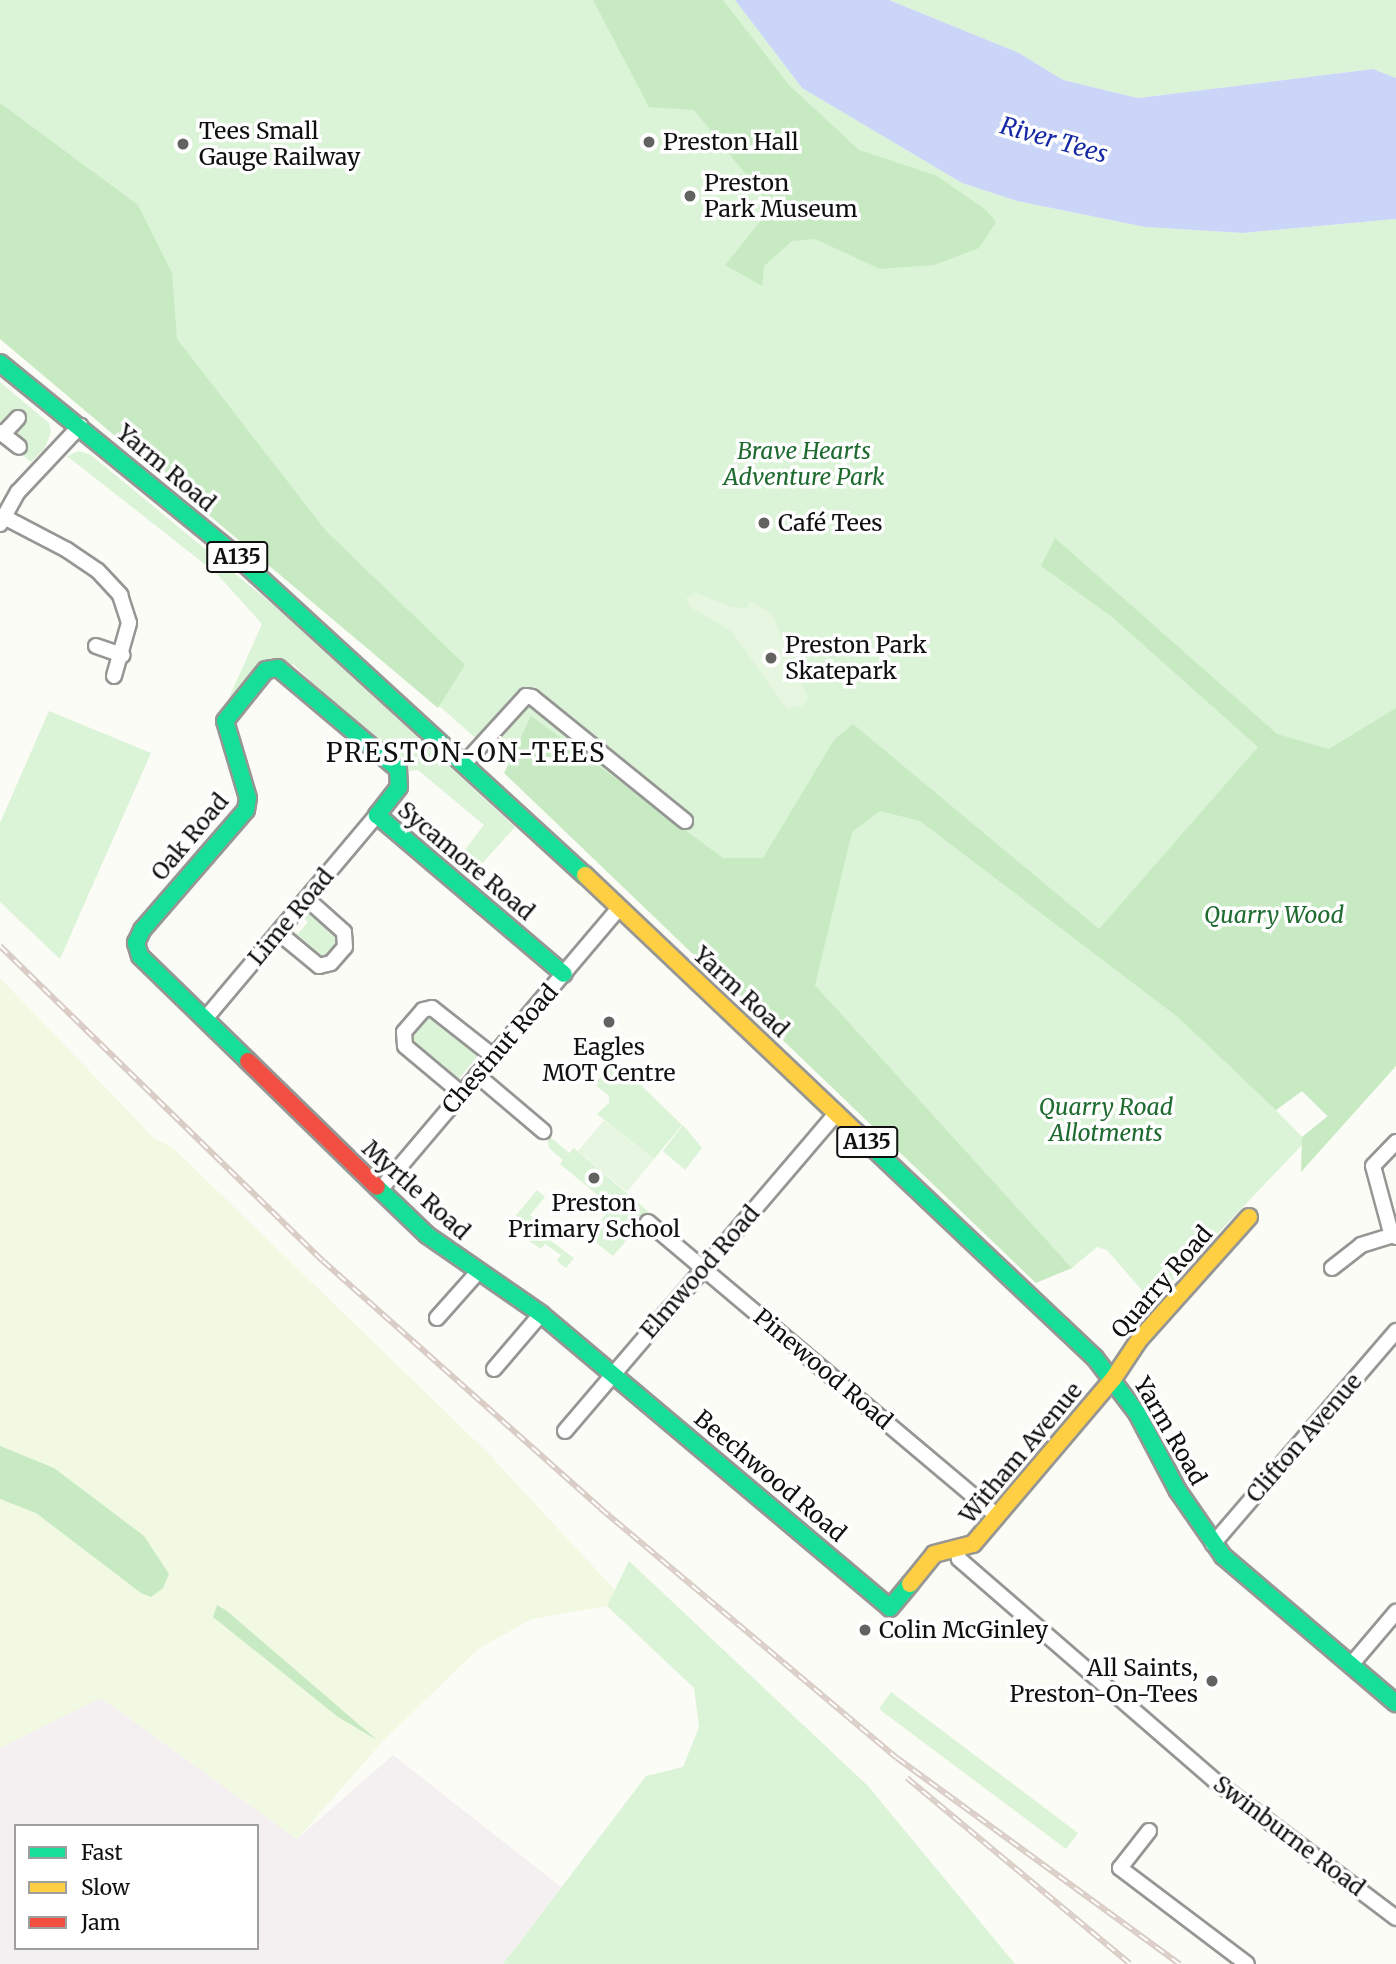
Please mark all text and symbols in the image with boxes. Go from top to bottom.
water label: River Tees [997,111,1111,169]
place label: Tees Small Gauge Railway [199,117,360,171]
place label: Preston Hall [663,128,799,156]
marker: Tees Small Gauge Railway [173,134,193,154]
marker: Preston Hall [641,134,657,150]
place label: Preston Park Museum [704,169,858,223]
marker: Preston Park Museum [682,188,698,204]
street label: Yarm Road [111,419,221,517]
park label: Brave Hearts Adventure Park [723,437,885,491]
place label: Café Tees [778,509,883,537]
marker: Café Tees [756,515,772,531]
road number: A135 [205,540,268,574]
place label: Preston Park Skatepark [785,631,927,685]
marker: Preston Park Skatepark [763,650,779,666]
district label: PRESTON-ON-TEES [328,737,604,769]
street label: Oak Road [146,788,234,886]
street label: Sycamore Road [392,796,540,926]
street label: Lime Road [243,863,339,971]
park label: Quarry Wood [1204,901,1344,929]
street label: Yarm Road [688,941,794,1043]
street label: Chestnut Road [436,979,564,1119]
marker: Eagles MOT Centre [601,1014,617,1030]
place label: Eagles MOT Centre [542,1033,676,1087]
park label: Quarry Road Allotments [1039,1093,1173,1147]
road number: A135 [836,1124,898,1160]
street label: Myrtle Road [357,1135,475,1245]
marker: Preston Primary School [586,1170,602,1186]
place label: Preston Primary School [508,1189,680,1243]
street label: Elmwood Road [635,1200,765,1344]
street label: Quarry Road [1106,1220,1218,1344]
street label: Pinewood Road [748,1303,898,1435]
street label: Clifton Avenue [1241,1368,1367,1508]
street label: Yarm Road [1128,1372,1212,1490]
street label: Witham Avenue [954,1377,1088,1529]
street label: Beechwood Road [689,1405,851,1547]
place label: Colin McGinley [879,1616,1048,1644]
marker: Colin McGinley [857,1622,873,1638]
place label: All Saints, Preston-On-Tees [1010,1654,1198,1708]
marker: All Saints, Preston-On-Tees [1204,1673,1220,1689]
street label: Swinburne Road [1208,1770,1370,1902]
legend [14,1824,259,1950]
text: Fast [81,1839,123,1866]
text: Slow [81,1874,130,1901]
text: Jam [81,1909,120,1936]

